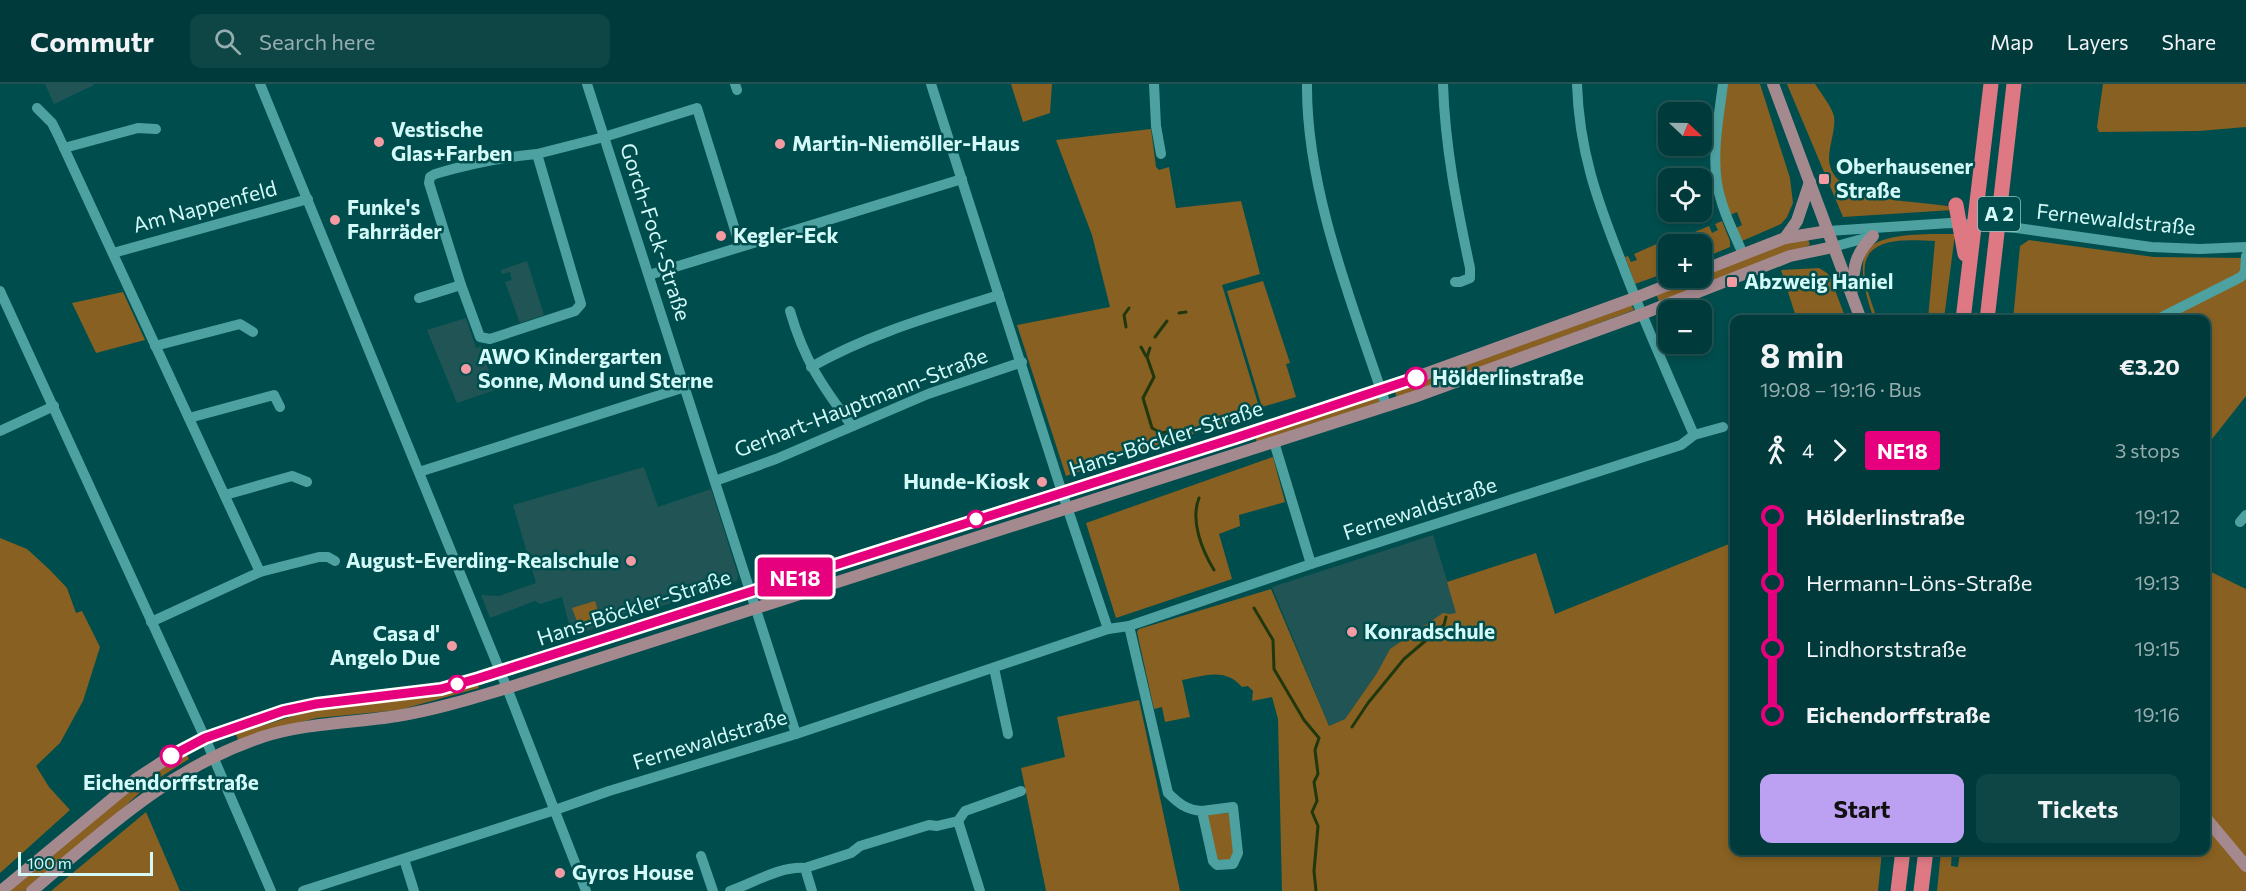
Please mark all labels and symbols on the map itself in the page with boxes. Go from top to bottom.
north arrow [1658,102,1712,156]
place label: Vestische Glas+Farben [391,116,513,165]
place label: Martin-Niemöller-Haus [792,130,1020,155]
marker: Vestische Glas+Farben [372,135,386,149]
marker: Martin-Niemöller-Haus [773,137,787,151]
street label: Gorch-Fock-Straße [616,140,697,324]
place label: Oberhausener Straße [1836,153,1973,202]
marker: Oberhausener Straße [1817,172,1831,186]
street label: Am Nappenfeld [130,174,279,237]
place label: Funke's Fahrräder [347,194,442,243]
road number: A 2 [1978,197,2020,231]
street label: Fernewaldstraße [2035,198,2197,239]
marker: Funke's Fahrräder [328,213,342,227]
place label: Kegler-Eck [733,222,839,247]
marker: Kegler-Eck [714,229,728,243]
place label: Abzweig Haniel [1744,268,1893,293]
marker: Abzweig Haniel [1725,275,1739,289]
street label: Gerhart-Hauptmann-Straße [730,342,991,461]
place label: AWO Kindergarten Sonne, Mond und Sterne [478,343,713,392]
marker: AWO Kindergarten Sonne, Mond und Sterne [459,362,473,376]
place label: Hölderlinstraße [1432,364,1584,389]
marker: Hölderlinstraße [1405,367,1427,389]
street label: Hans-Böckler-Straße [1065,394,1266,481]
place label: Hunde-Kiosk [903,468,1030,493]
street label: Fernewaldstraße [1340,471,1499,544]
marker: Hunde-Kiosk [1035,475,1049,489]
unlabelled marker [967,510,985,528]
place label: August-Everding-Realschule [346,547,619,572]
marker: August-Everding-Realschule [624,554,638,568]
line badge: NE18 [753,558,837,596]
street label: Hans-Böckler-Straße [533,563,734,650]
place label: Konradschule [1364,618,1495,643]
place label: Casa d' Angelo Due [330,620,440,669]
marker: Konradschule [1345,625,1359,639]
marker: Casa d' Angelo Due [445,639,459,653]
unlabelled marker [448,675,466,693]
street label: Fernewaldstraße [629,703,790,774]
marker: Eichendorffstraße [160,745,182,767]
place label: Eichendorffstraße [83,769,259,794]
scale bar [18,849,153,876]
place label: Gyros House [572,859,694,884]
marker: Gyros House [553,866,567,880]

